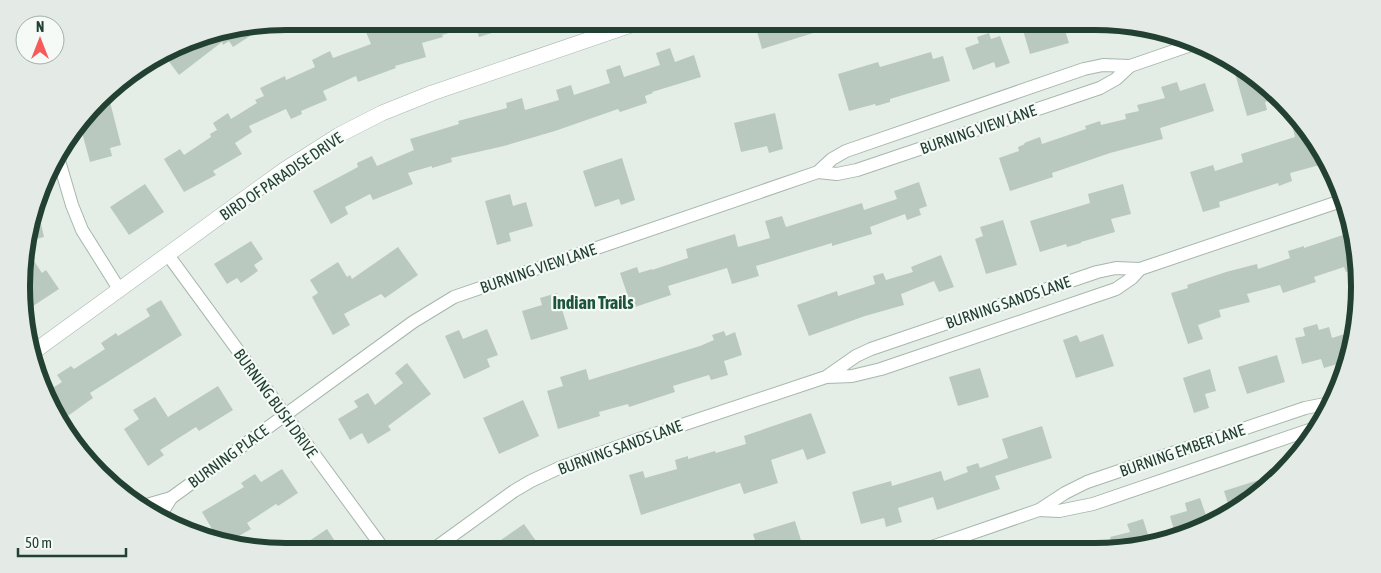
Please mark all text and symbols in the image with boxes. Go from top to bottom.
north arrow [15,15,65,65]
text: N [36,19,44,35]
street label: BURNING VIEW LANE [918,101,1039,157]
street label: BIRD OF PARADISE DRIVE [216,128,346,224]
street label: BURNING VIEW LANE [478,240,599,296]
street label: BURNING SANDS LANE [943,272,1073,332]
district label: Indian Trails [553,292,634,313]
street label: BURNING BUSH DRIVE [231,345,321,461]
street label: BURNING SANDS LANE [555,416,685,478]
street label: BURNING EMBER LANE [1117,420,1247,480]
street label: BURNING PLACE [184,421,272,491]
scale bar [18,526,125,558]
text: 50 m [25,534,52,551]

